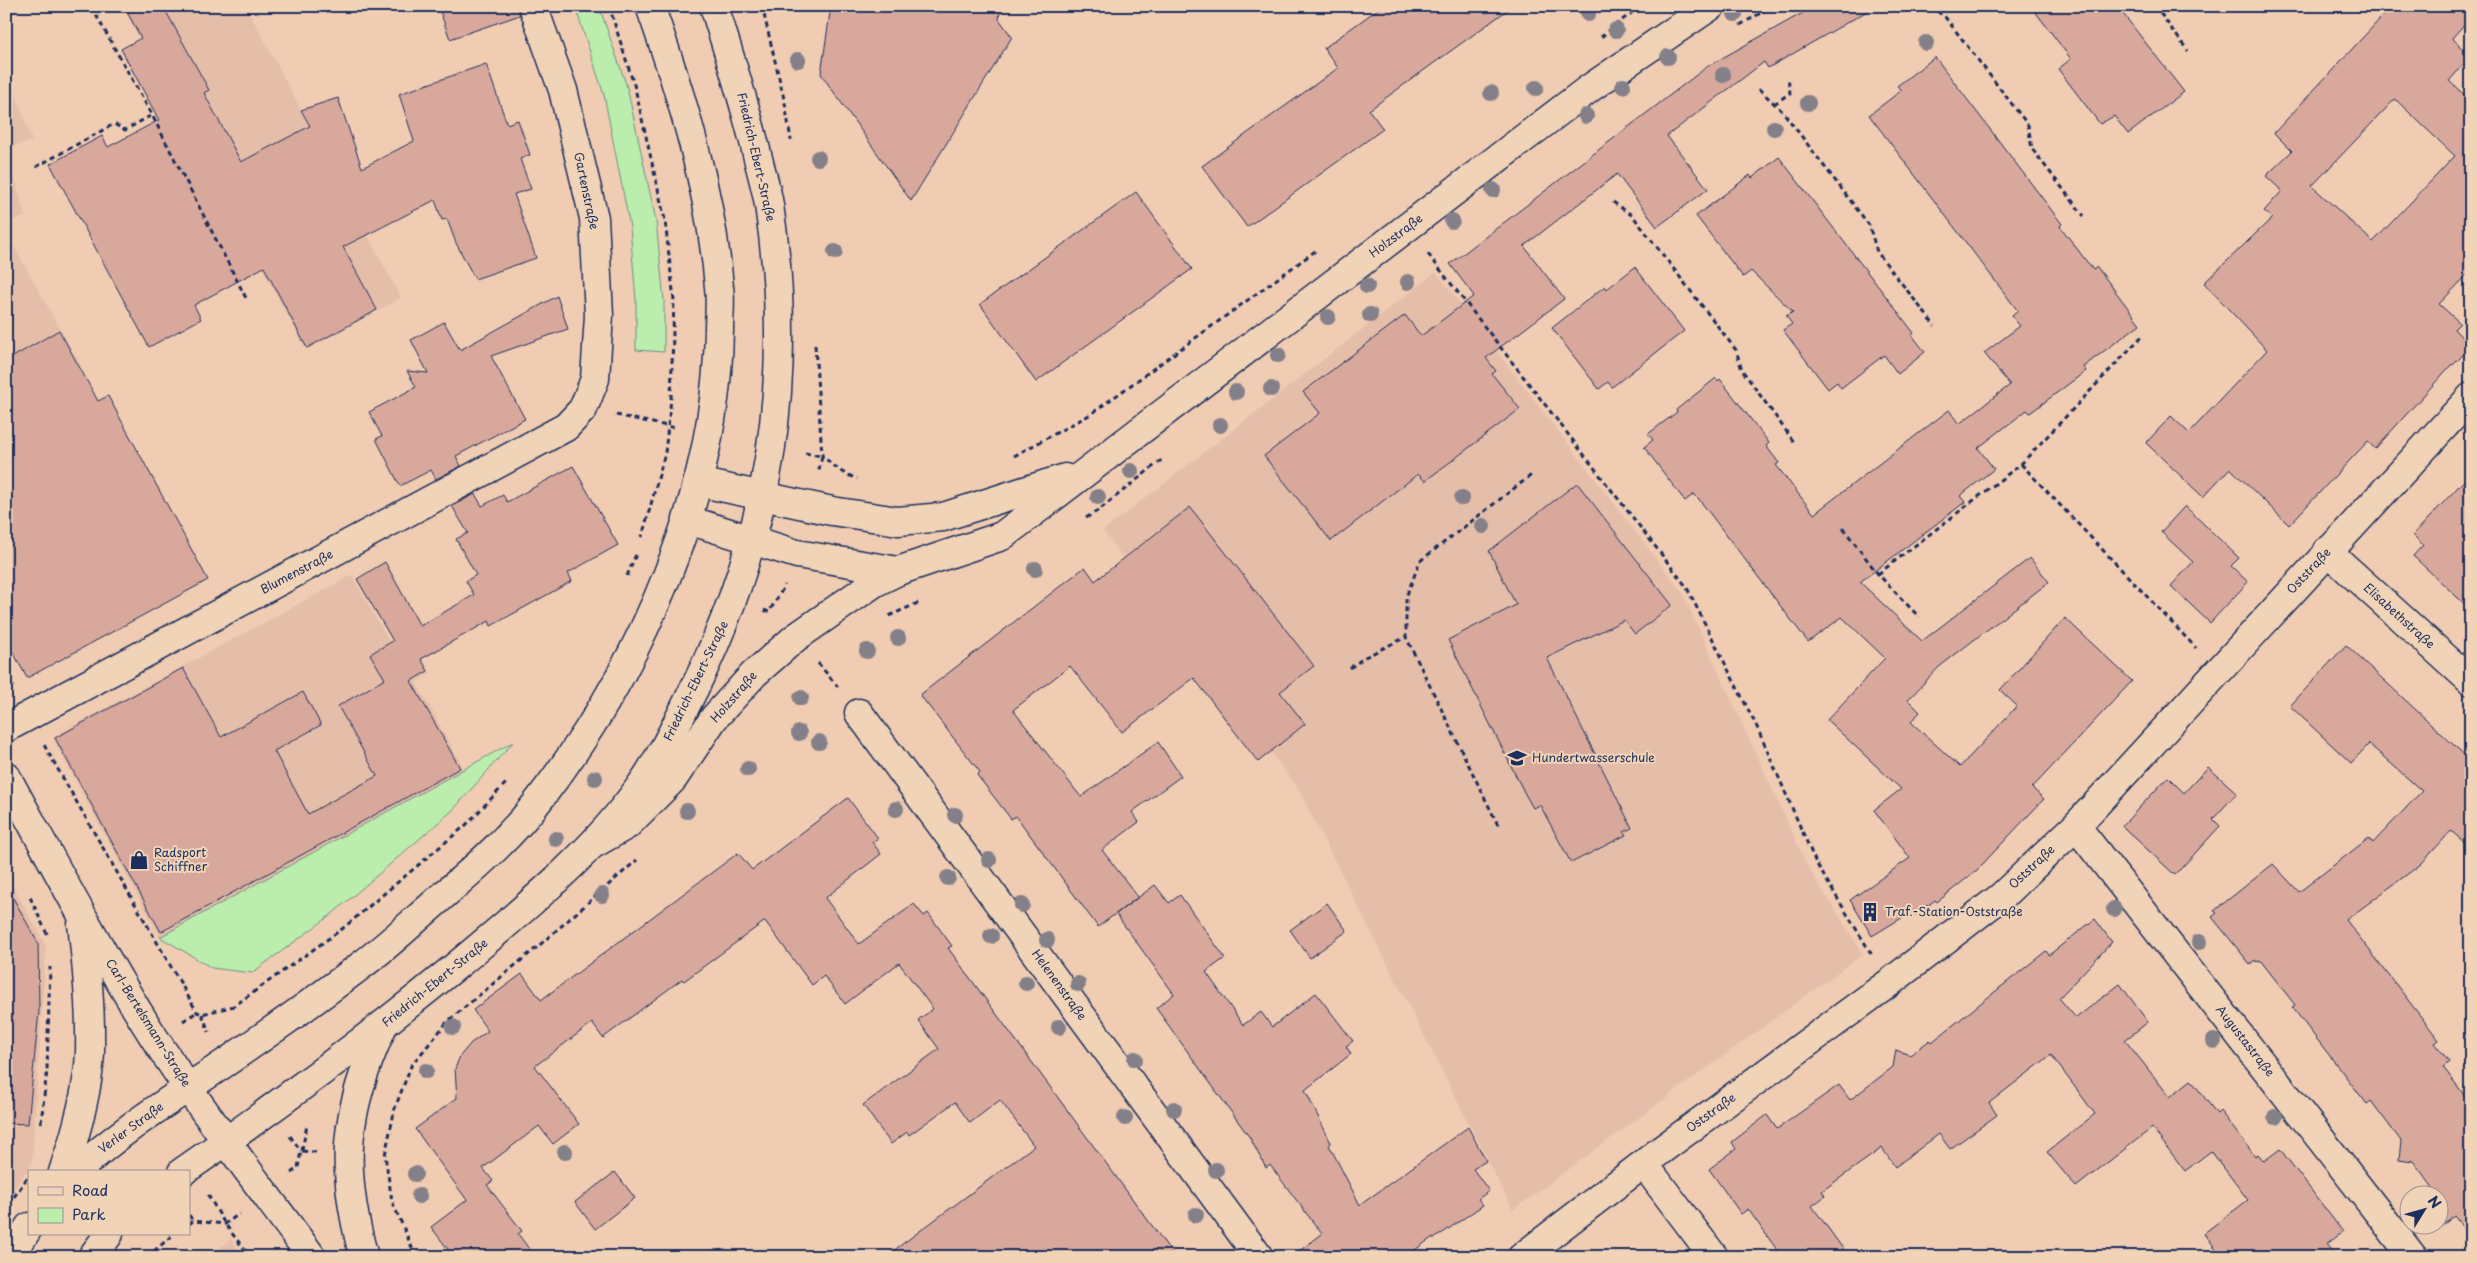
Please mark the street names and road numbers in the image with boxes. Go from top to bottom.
street label: Friedrich-Ebert-Straße [733,90,781,223]
street label: Gartenstraße [570,150,604,231]
street label: Holzstraße [1365,209,1426,261]
street label: Oststraße [2282,543,2334,597]
street label: Blumenstraße [257,544,336,598]
street label: Elisabethstraße [2360,578,2439,652]
street label: Friedrich-Ebert-Straße [658,617,732,744]
street label: Holzstraße [706,667,761,726]
street label: Oststraße [2004,840,2058,892]
street label: Friedrich-Ebert-Straße [377,934,491,1031]
street label: Helenenstraße [1028,945,1092,1023]
street label: Carl-Bertelsmann-Straße [102,955,196,1090]
street label: Augustastraße [2212,1001,2279,1080]
street label: Oststraße [1682,1088,1739,1136]
street label: Verler Straße [94,1097,167,1157]

